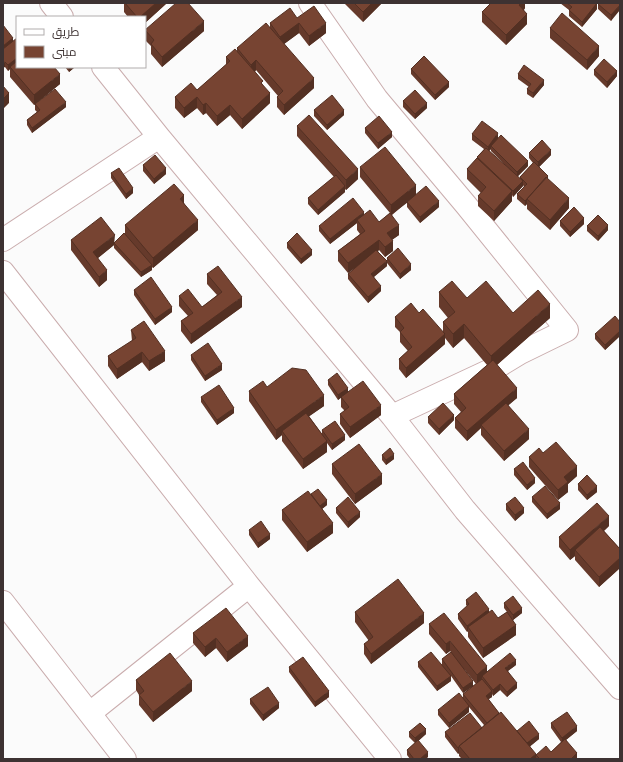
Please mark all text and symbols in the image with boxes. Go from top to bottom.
legend [16,16,146,68]
text: طريق [52,24,80,39]
text: مبنى [52,44,77,59]

